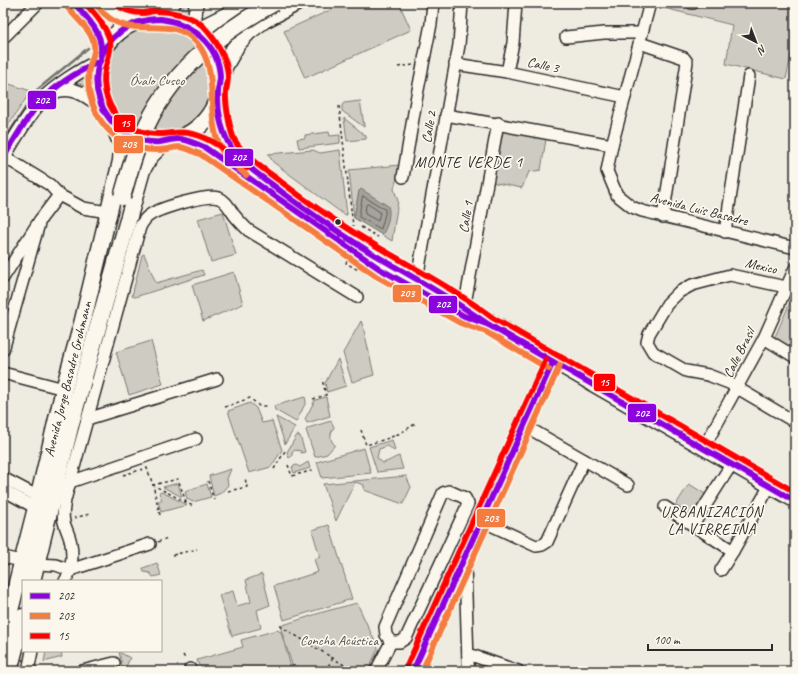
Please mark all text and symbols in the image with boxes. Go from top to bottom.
north arrow [736,22,776,62]
text: N [754,42,770,58]
street label: Calle 3 [526,53,562,77]
park label: Óvalo Cusco [130,72,185,89]
line badge: 202 [27,90,57,110]
text: 202 [35,93,50,107]
street label: Calle 2 [418,108,440,144]
line badge: 15 [113,114,136,133]
text: 15 [120,116,131,130]
line badge: 203 [113,135,144,154]
text: 203 [122,137,137,151]
line badge: 202 [224,148,254,167]
text: 202 [232,150,247,164]
district label: MONTE VERDE 1 [415,153,524,172]
street label: Avenida Luis Basadre [648,189,751,230]
street label: Calle 1 [455,199,477,234]
unlabelled marker [333,217,343,227]
street label: Mexico [744,254,779,278]
line badge: 203 [392,284,422,303]
text: 203 [400,286,415,300]
line badge: 202 [428,295,458,314]
text: 202 [436,297,451,311]
street label: Avenida Jorge Basadre Grohmann [40,299,96,458]
street label: Calle Brasil [719,323,760,381]
line badge: 15 [593,373,616,392]
text: 15 [599,375,610,389]
line badge: 202 [627,403,657,423]
text: 202 [635,406,650,420]
district label: URBANIZACIÓN LA VIRREINA [661,503,765,539]
line badge: 203 [476,508,506,528]
text: 203 [484,511,499,525]
legend [22,580,162,652]
text: 202 [58,588,76,604]
text: 203 [58,608,76,624]
scale bar [648,626,772,652]
text: 15 [58,628,69,644]
park label: Concha Acústica [300,632,379,649]
text: 100 m [654,632,681,648]

